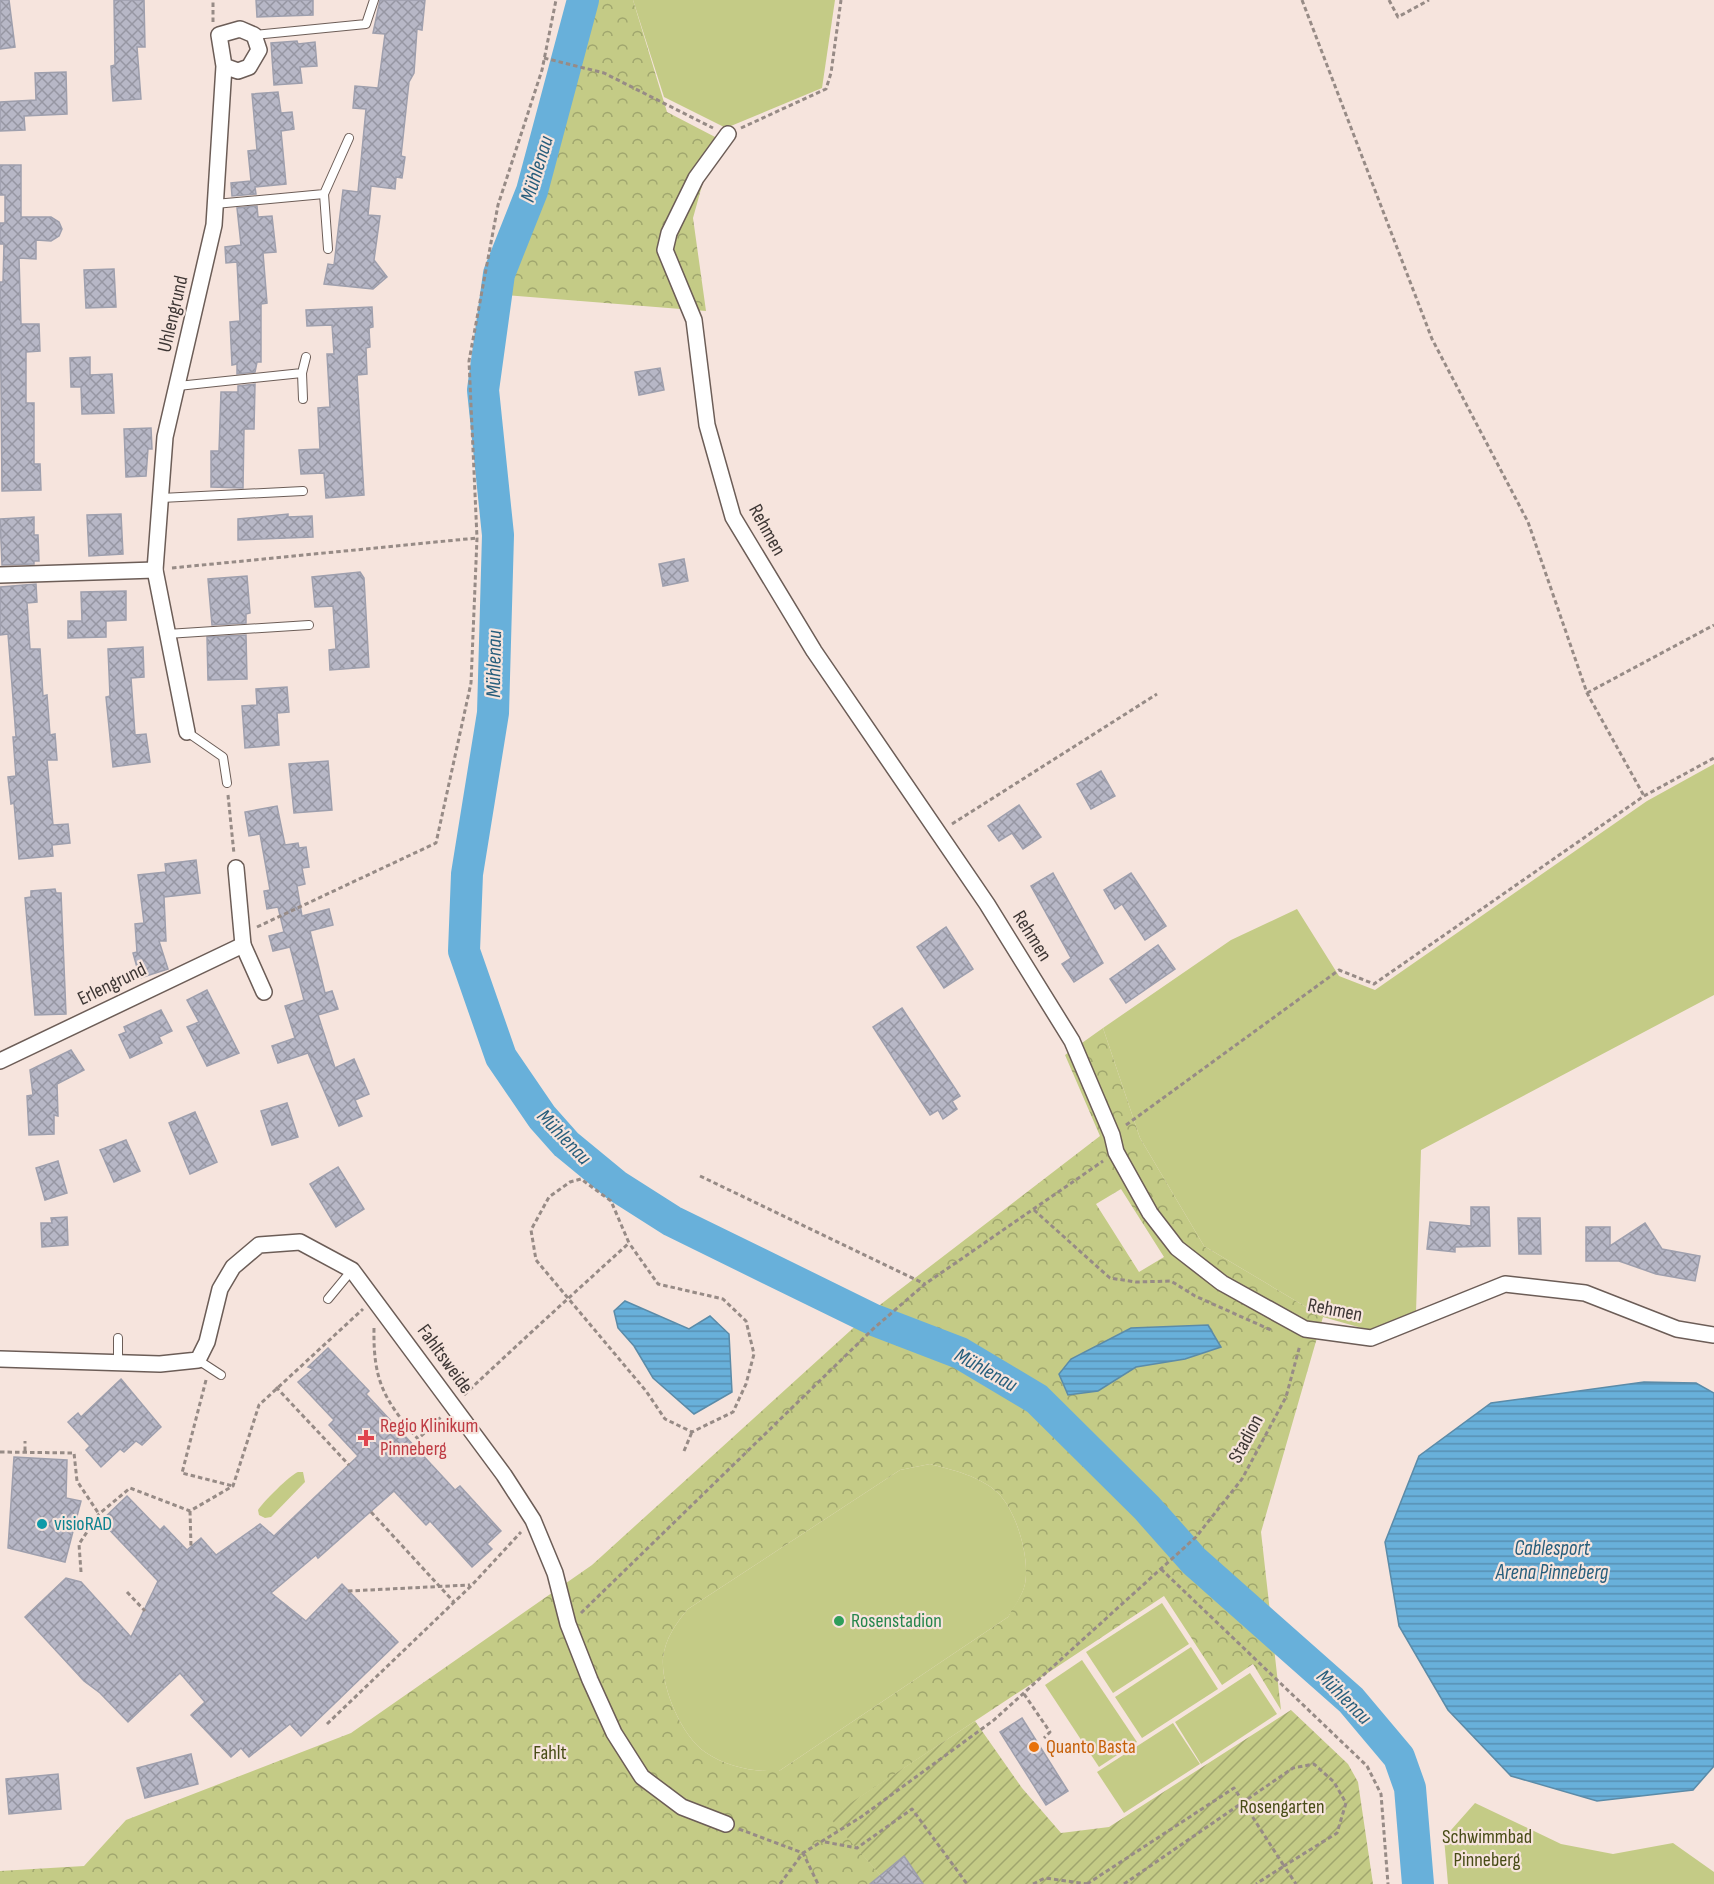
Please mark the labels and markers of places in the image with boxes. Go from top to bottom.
place label: Regio Klinikum Pinneberg [380,1414,478,1461]
marker: Regio Klinikum Pinneberg [357,1429,375,1447]
place label: visioRAD [54,1512,112,1536]
marker: visioRAD [35,1517,49,1531]
place label: Rosenstadion [851,1609,942,1633]
marker: Rosenstadion [832,1614,846,1628]
place label: Quanto Basta [1046,1735,1136,1759]
marker: Quanto Basta [1027,1740,1041,1754]

